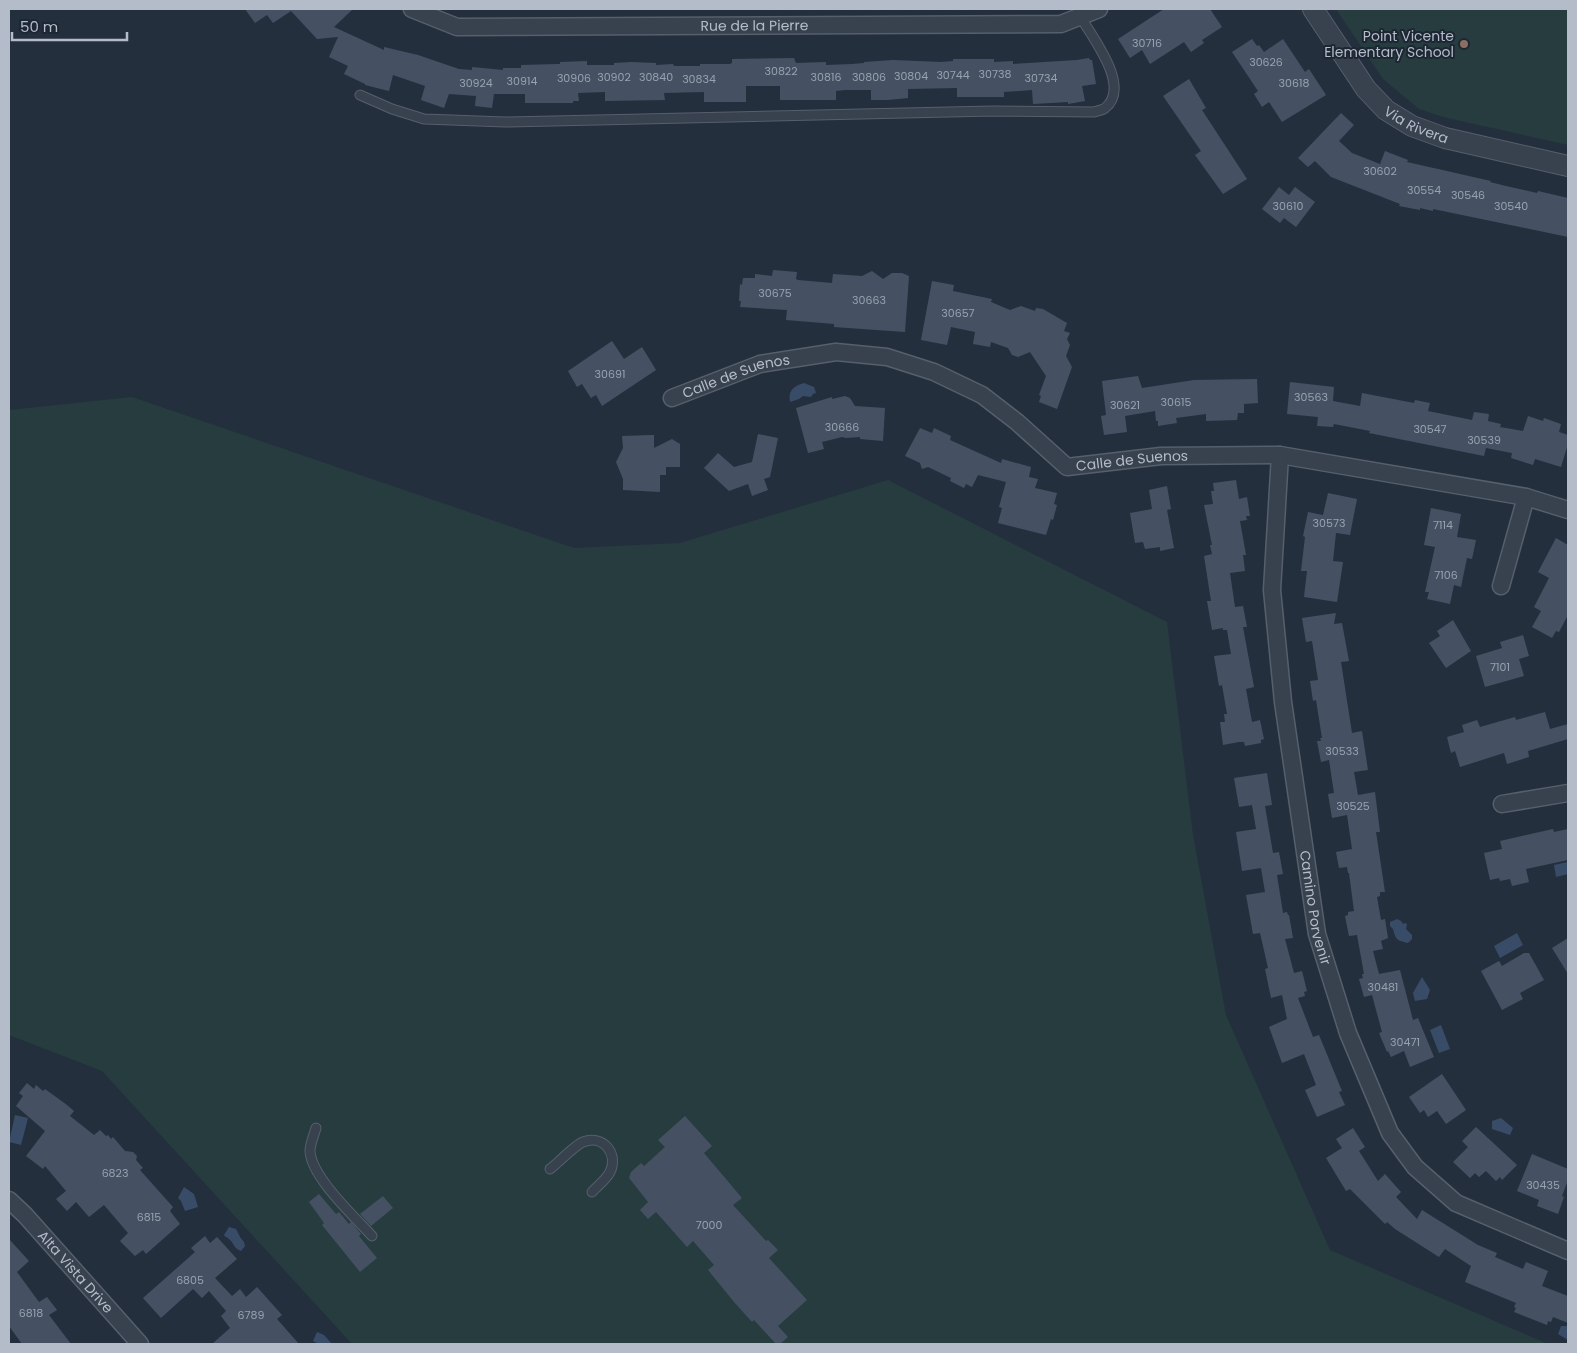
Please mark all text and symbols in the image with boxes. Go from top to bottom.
scale bar [12,10,128,42]
street label: Rue de la Pierre [701,15,809,36]
text: 50 m [20,16,58,37]
place label: Point Vicente Elementary School [1324,26,1454,62]
house number: 30716 [1132,35,1162,51]
marker: Point Vicente Elementary School [1458,38,1470,50]
house number: 30626 [1249,54,1283,70]
house number: 30822 [765,63,797,79]
house number: 30738 [979,66,1011,82]
house number: 30744 [936,67,970,83]
house number: 30804 [894,68,928,84]
house number: 30902 [597,69,631,85]
house number: 30840 [639,69,673,85]
house number: 30816 [811,69,841,85]
house number: 30806 [852,69,886,85]
house number: 30906 [557,70,591,86]
house number: 30734 [1025,70,1057,86]
house number: 30834 [682,71,716,87]
house number: 30914 [507,73,537,89]
house number: 30924 [459,75,493,91]
house number: 30618 [1279,75,1309,91]
street label: Via Rivera [1380,101,1451,148]
house number: 30602 [1363,163,1397,179]
house number: 30554 [1407,182,1441,198]
house number: 30546 [1451,187,1485,203]
house number: 30610 [1273,198,1303,214]
house number: 30540 [1494,198,1528,214]
house number: 30675 [758,285,792,301]
house number: 30663 [852,292,886,308]
house number: 30657 [941,305,975,321]
street label: Calle de Suenos [679,349,791,403]
house number: 30691 [595,366,625,382]
house number: 30563 [1294,389,1328,405]
house number: 30615 [1161,394,1191,410]
house number: 30621 [1110,397,1140,413]
house number: 30666 [825,419,859,435]
house number: 30547 [1413,421,1447,437]
house number: 30539 [1467,432,1501,448]
street label: Calle de Suenos [1075,446,1188,476]
house number: 30573 [1313,515,1345,531]
house number: 7114 [1433,517,1453,533]
house number: 7106 [1434,567,1458,583]
house number: 7101 [1490,659,1510,675]
house number: 30533 [1325,743,1359,759]
house number: 30525 [1336,798,1370,814]
street label: Camino Porvenir [1295,849,1336,967]
house number: 30481 [1368,979,1398,995]
house number: 30471 [1390,1034,1420,1050]
house number: 6823 [102,1165,128,1181]
house number: 30435 [1526,1177,1560,1193]
house number: 6815 [137,1209,161,1225]
house number: 7000 [696,1217,722,1233]
street label: Alta Vista Drive [33,1226,118,1318]
house number: 6805 [176,1272,204,1288]
house number: 6818 [19,1305,43,1321]
house number: 6789 [238,1307,264,1323]

